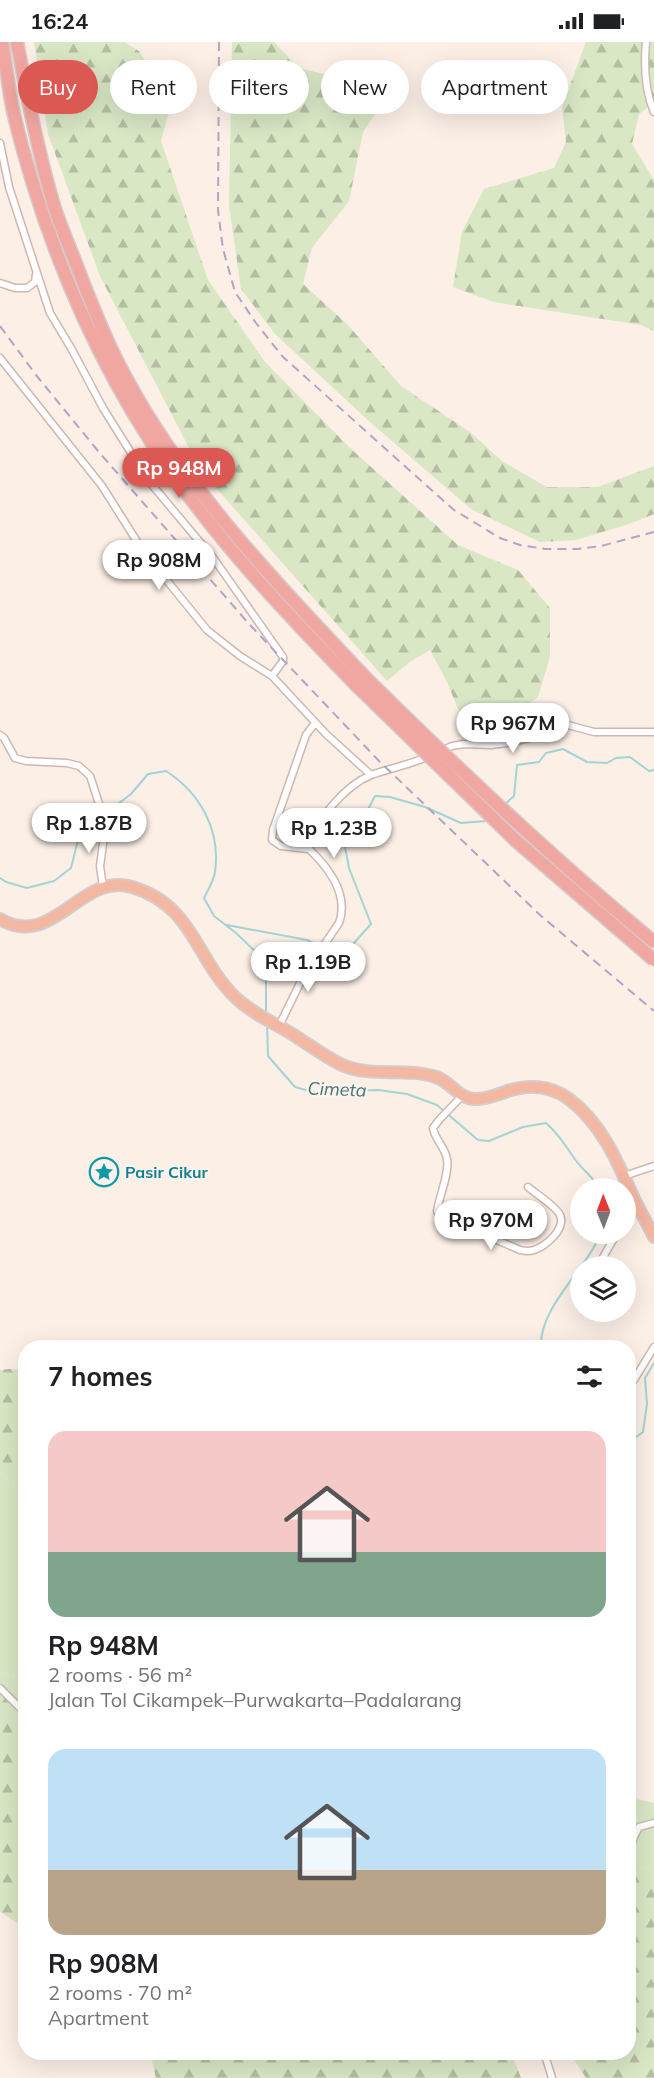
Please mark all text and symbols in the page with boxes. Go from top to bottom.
text: 16:24 [30,7,88,35]
chip: Buy [18,60,98,114]
chip: Rent [110,60,197,114]
chip: Filters [209,60,309,114]
chip: New [321,60,409,114]
chip: Apartment [421,60,568,114]
pin: Rp 948M [124,448,234,499]
text: Rp 948M [136,455,222,480]
pin: Rp 908M [104,540,214,591]
text: Rp 908M [116,547,202,572]
pin: Rp 967M [458,703,568,754]
text: Rp 967M [470,710,556,735]
pin: Rp 1.87B [27,803,151,854]
pin: Rp 1.23B [272,808,396,859]
text: Rp 1.87B [46,810,132,835]
text: Rp 1.23B [291,815,377,840]
pin: Rp 1.19B [246,942,370,993]
text: Rp 1.19B [265,949,351,974]
water label: Cimeta [307,1076,367,1102]
place icon: Pasir Cikur [88,1156,120,1188]
place label: Pasir Cikur [125,1162,209,1182]
north arrow [570,1178,636,1244]
map controls [570,1178,636,1322]
pin: Rp 970M [436,1200,546,1251]
text: Rp 970M [448,1207,534,1232]
button: layers [570,1256,636,1322]
text: 7 homes [48,1360,152,1393]
icon: filters [573,1360,606,1393]
icon: home [273,1470,381,1578]
text: Rp 948M [48,1629,159,1662]
text: 2 rooms · 56 m² [48,1662,192,1687]
text: Jalan Tol Cikampek–Purwakarta–Padalarang [48,1687,462,1712]
icon: home [273,1788,381,1896]
text: Rp 908M [48,1947,159,1980]
text: 2 rooms · 70 m² [48,1980,192,2005]
text: Apartment [48,2005,149,2030]

